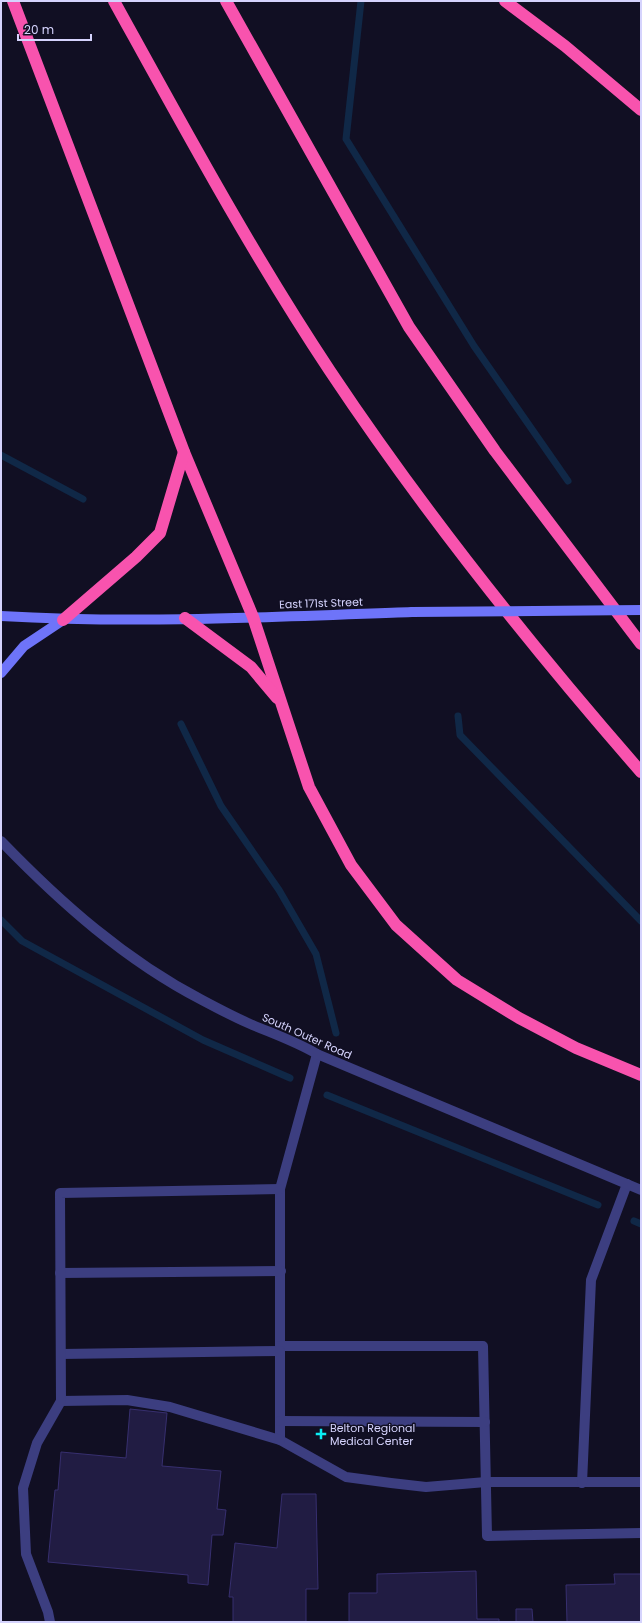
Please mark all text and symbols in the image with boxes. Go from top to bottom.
scale bar [18,16,91,42]
text: 20 m [24,21,54,38]
street label: East 171st Street [279,594,363,612]
street label: South Outer Road [260,1009,354,1063]
place label: Belton Regional Medical Center [330,1420,415,1449]
marker: Belton Regional Medical Center [315,1428,327,1440]

